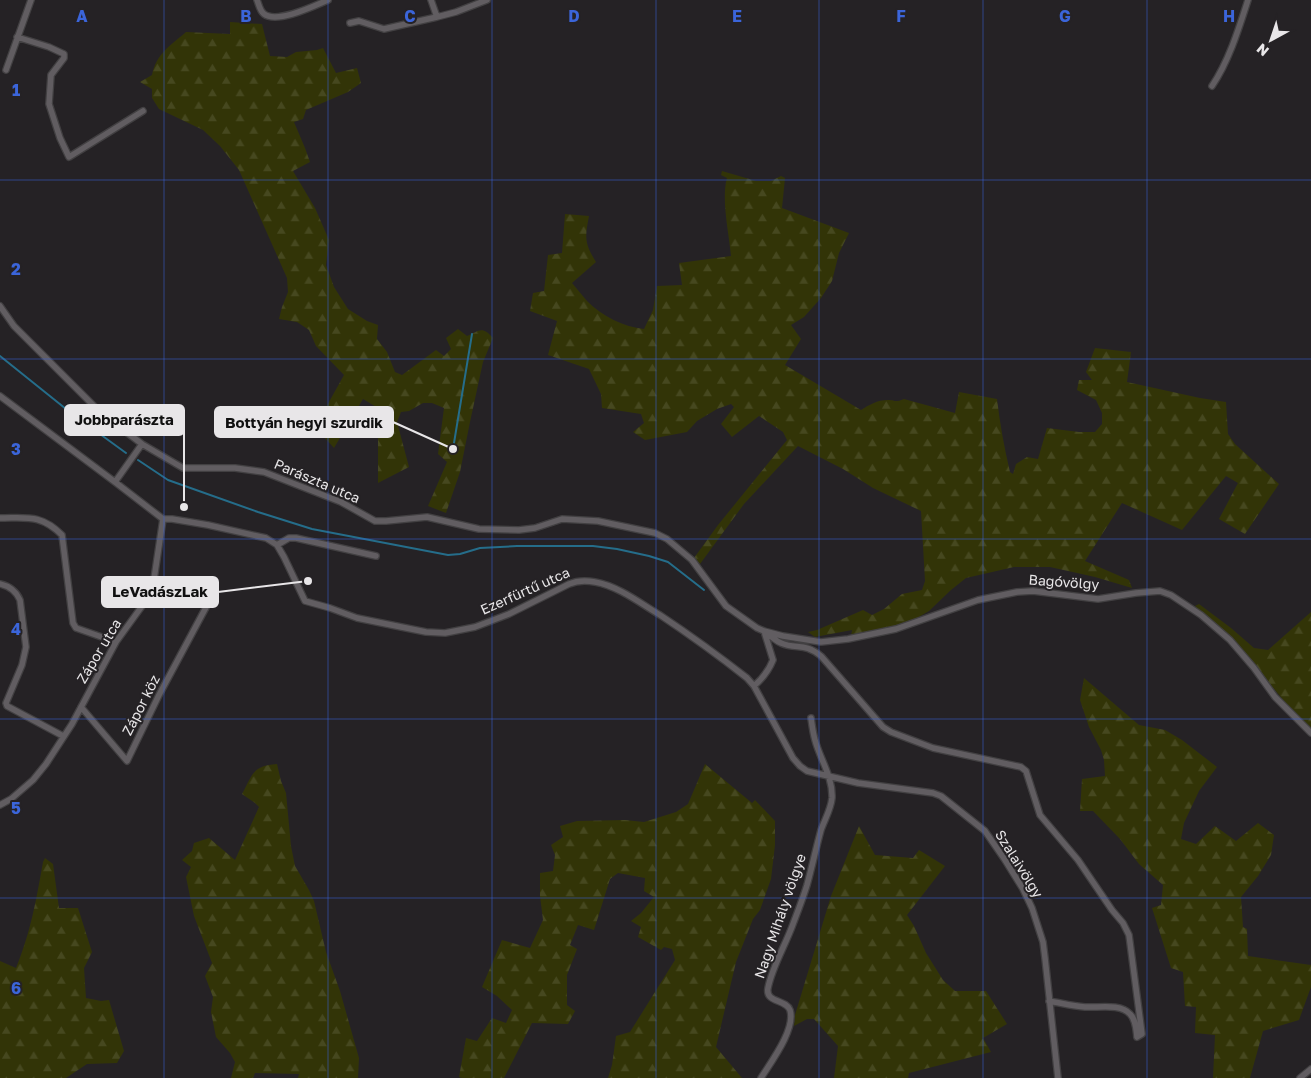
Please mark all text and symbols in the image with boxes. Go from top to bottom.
text: A [76,6,88,26]
text: B [240,6,252,26]
text: C [404,6,416,26]
text: D [568,6,580,26]
text: E [732,6,742,26]
text: F [896,6,906,26]
text: G [1059,6,1071,26]
text: H [1223,6,1235,26]
north arrow [1246,15,1296,65]
text: N [1253,40,1272,60]
text: 1 [12,80,20,100]
text: 2 [11,259,21,279]
callout: Jobbparászta [65,405,184,435]
callout: Bottyán hegyi szurdik [215,407,393,437]
text: Jobbparászta [74,410,174,428]
text: Bottyán hegyi szurdik [225,413,383,431]
text: 3 [11,439,21,459]
street label: Parászta utca [272,455,363,506]
street label: Ezerfürtű utca [477,563,572,618]
street label: Bagóvölgy [1028,571,1100,592]
callout: LeVadászLak [102,577,218,607]
text: LeVadászLak [112,582,208,600]
street label: Zápor utca [73,616,124,686]
text: 4 [11,619,21,639]
street label: Zápor köz [118,672,163,738]
text: 5 [11,798,21,818]
street label: Szalaivölgy [992,827,1047,901]
street label: Nagy Mihály völgye [750,851,809,981]
text: 6 [11,978,21,998]

